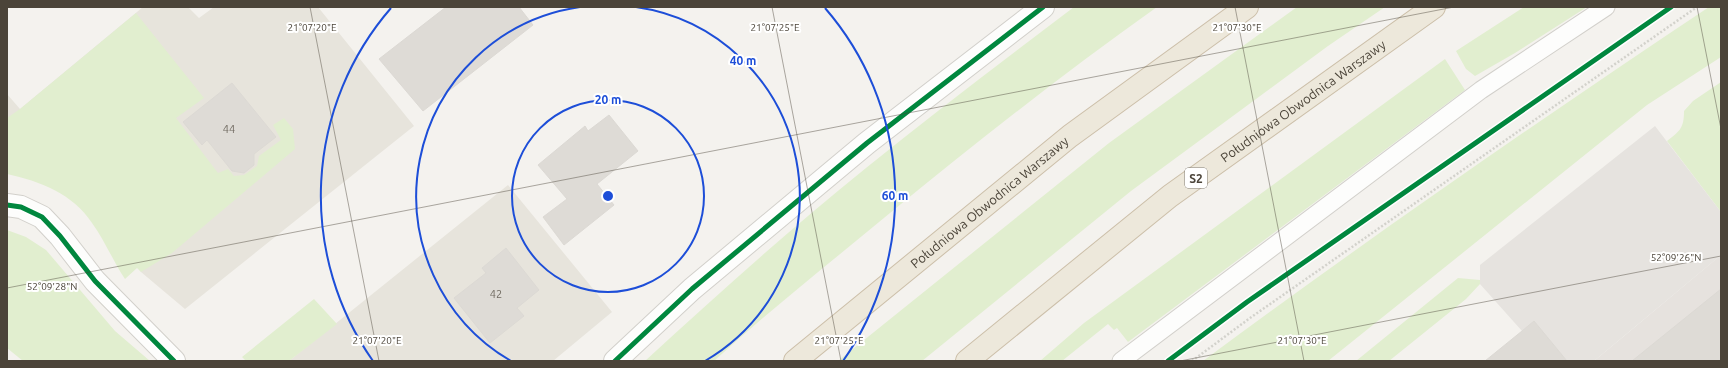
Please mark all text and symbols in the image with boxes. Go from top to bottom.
text: 21°07'20"E [287,22,337,33]
text: 21°07'25"E [750,22,800,33]
text: 21°07'30"E [1212,22,1262,33]
street label: Południowa Obwodnica Warszawy [1218,37,1388,165]
text: 40 m [730,54,756,67]
text: 20 m [595,93,621,106]
house number: 44 [223,123,235,135]
street label: Południowa Obwodnica Warszawy [908,134,1071,271]
road number: S2 [1185,168,1207,188]
centre of rings [601,189,615,203]
text: 60 m [882,189,908,202]
text: 52°09'26"N [1651,252,1701,263]
text: 52°09'28"N [27,281,77,292]
house number: 42 [490,288,502,300]
text: 21°07'20"E [352,335,402,346]
text: 21°07'25"E [814,335,864,346]
text: 21°07'30"E [1277,335,1327,346]

